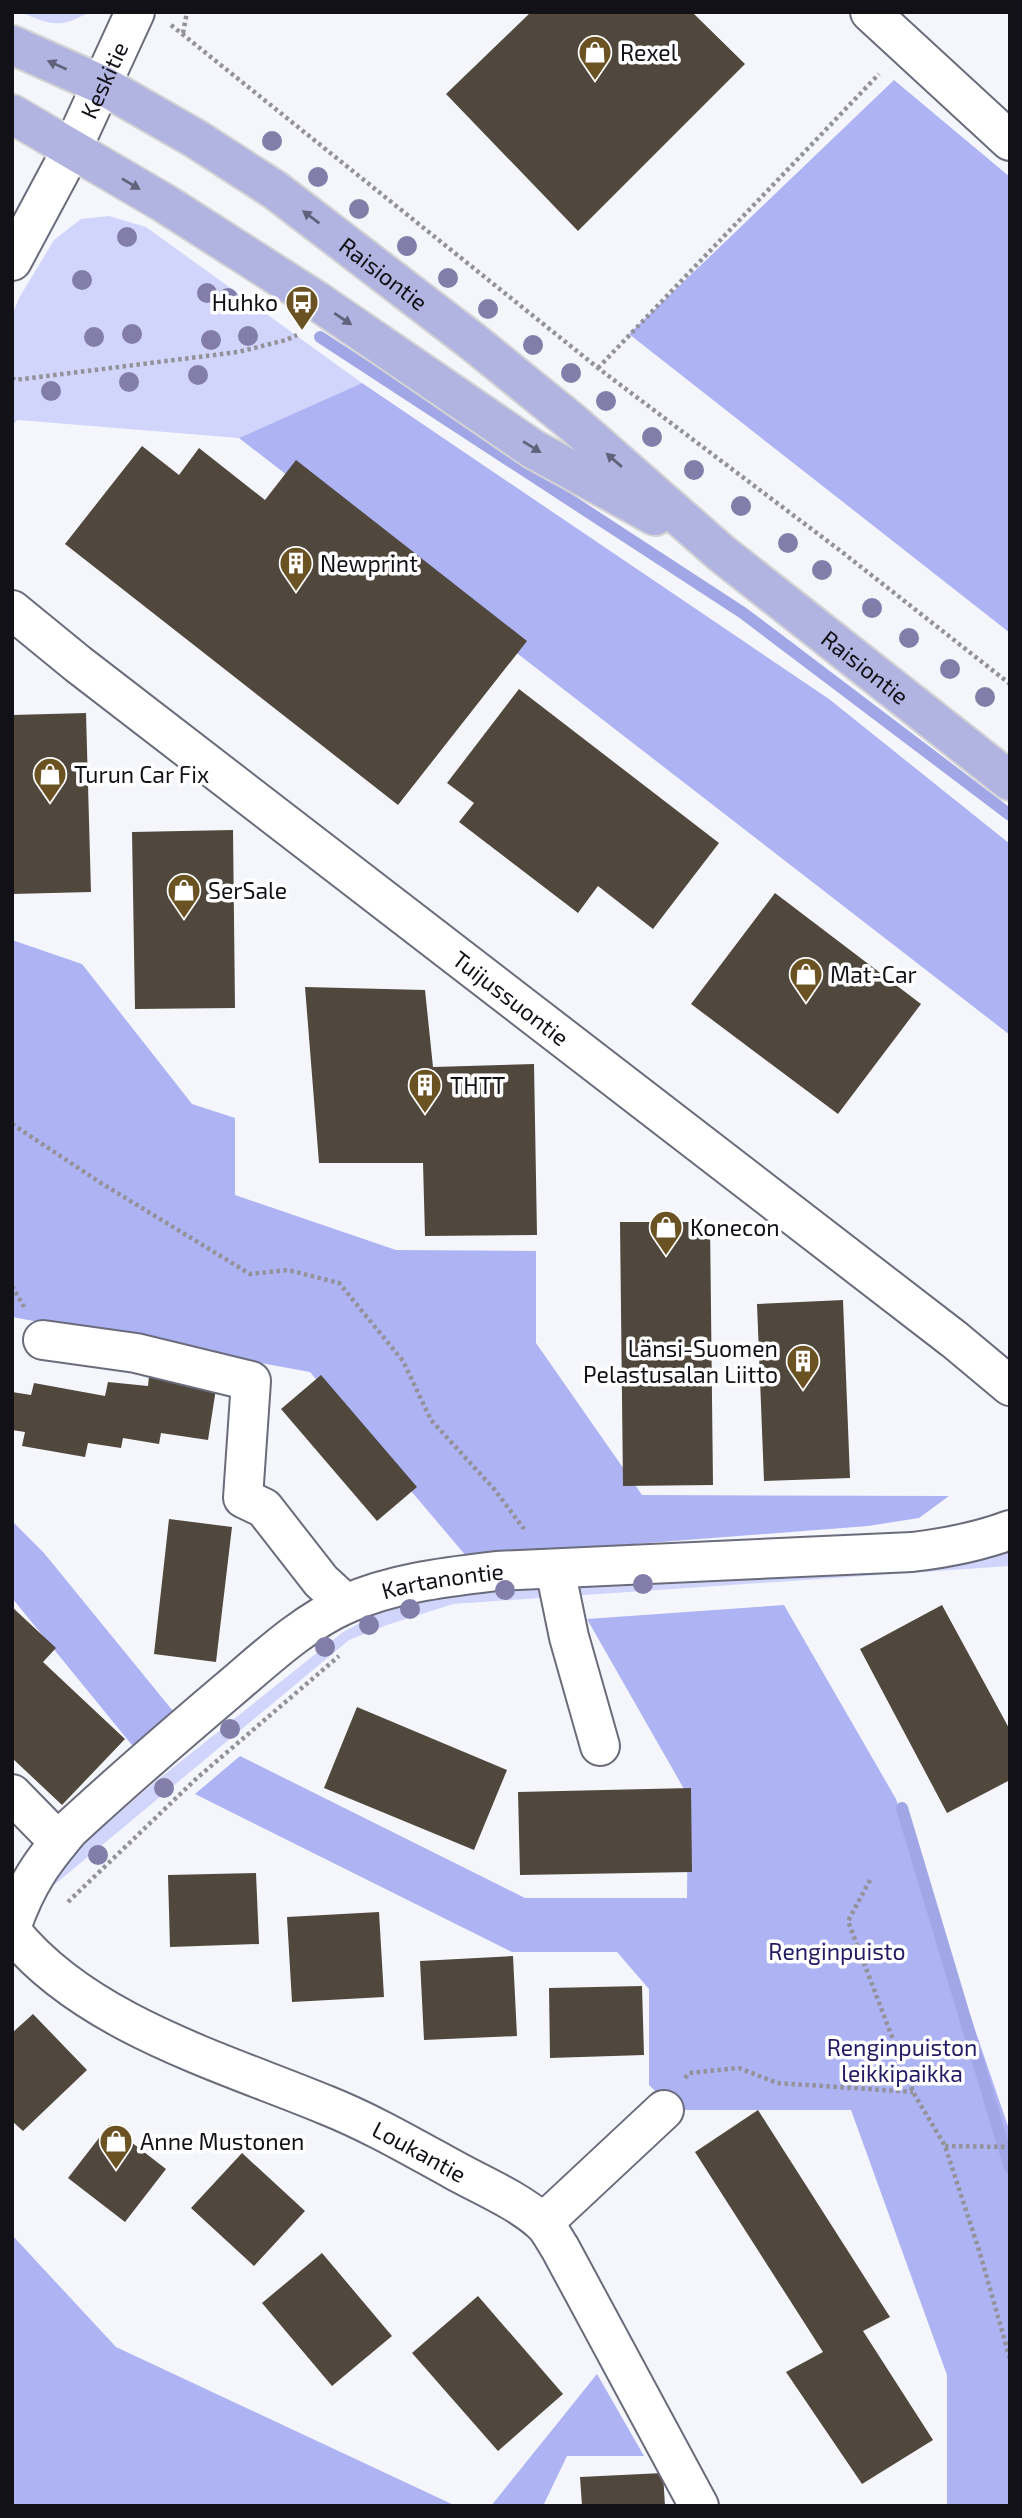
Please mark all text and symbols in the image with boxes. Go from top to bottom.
shop icon: Rexel [576,33,614,82]
street label: Keskitie [74,37,133,123]
place label: Rexel [620,38,678,66]
one-way arrow [47,59,68,70]
one-way arrow [122,177,141,190]
one-way arrow [302,210,320,225]
street label: Raisiontie [334,231,433,316]
bus stop icon: Huhko [283,283,321,332]
place label: Huhko [212,288,278,316]
one-way arrow [333,313,353,326]
one-way arrow [522,441,541,454]
one-way arrow [606,452,623,468]
building icon: Newprint [277,544,315,593]
place label: Newprint [320,549,418,577]
street label: Raisiontie [816,624,914,710]
shop icon: Turun Car Fix [31,755,69,804]
place label: Turun Car Fix [74,760,209,788]
shop icon: SerSale [165,871,203,920]
place label: SerSale [208,876,287,904]
street label: Tuijussuontie [447,944,575,1051]
shop icon: Mat-Car [787,955,825,1004]
place label: Mat-Car [830,960,917,988]
building icon: THTT [406,1066,444,1115]
place label: THTT [450,1071,505,1099]
shop icon: Konecon [647,1208,685,1257]
place label: Konecon [690,1213,780,1241]
place label: Länsi-Suomen Pelastusalan Liitto [583,1334,778,1388]
building icon: Länsi-Suomen Pelastusalan Liitto [784,1342,822,1391]
street label: Kartanontie [378,1557,504,1604]
park label: Renginpuisto [768,1937,906,1965]
park label: Renginpuiston leikkipaikka [827,2033,977,2087]
street label: Loukantie [368,2115,471,2188]
shop icon: Anne Mustonen [97,2122,135,2171]
place label: Anne Mustonen [140,2127,304,2155]

